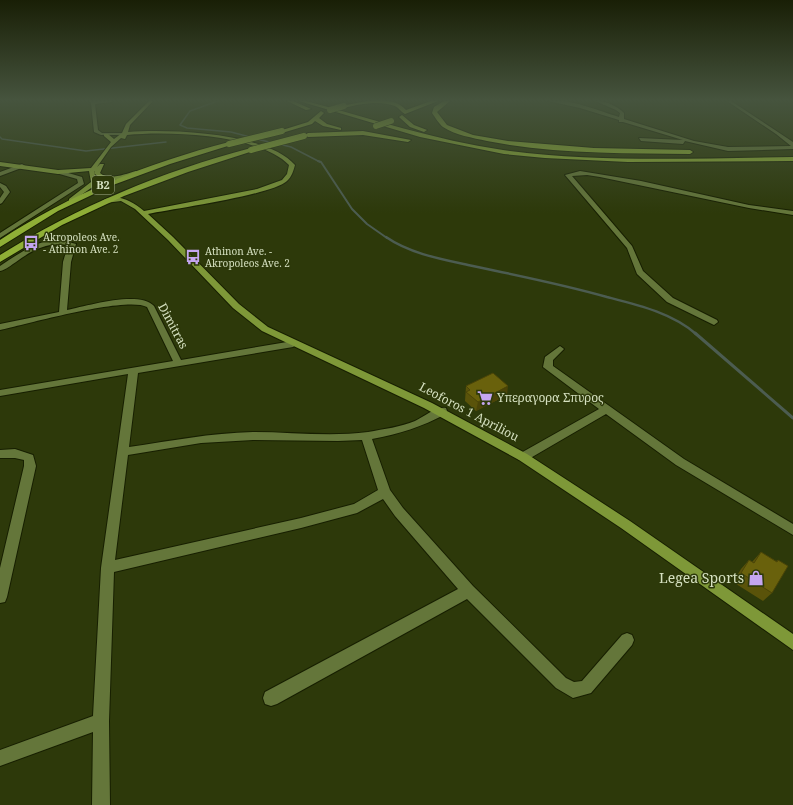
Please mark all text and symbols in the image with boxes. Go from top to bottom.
road number: B2 [92,176,114,194]
place label: Akropoleos Ave. - Athinon Ave. 2 [43,230,120,256]
bus stop icon: Akropoleos Ave. - Athinon Ave. 2 [22,234,40,252]
place label: Athinon Ave. - Akropoleos Ave. 2 [205,244,290,270]
bus stop icon: Athinon Ave. - Akropoleos Ave. 2 [184,248,202,266]
street label: Dimitras [154,300,193,352]
street label: Leoforos 1 Apriliou [416,378,522,445]
supermarket icon: Υπεραγορα Σπυρος [476,389,494,407]
place label: Υπεραγορα Σπυρος [496,389,604,406]
place label: Legea Sports [659,568,744,587]
shop icon: Legea Sports [747,569,765,587]

